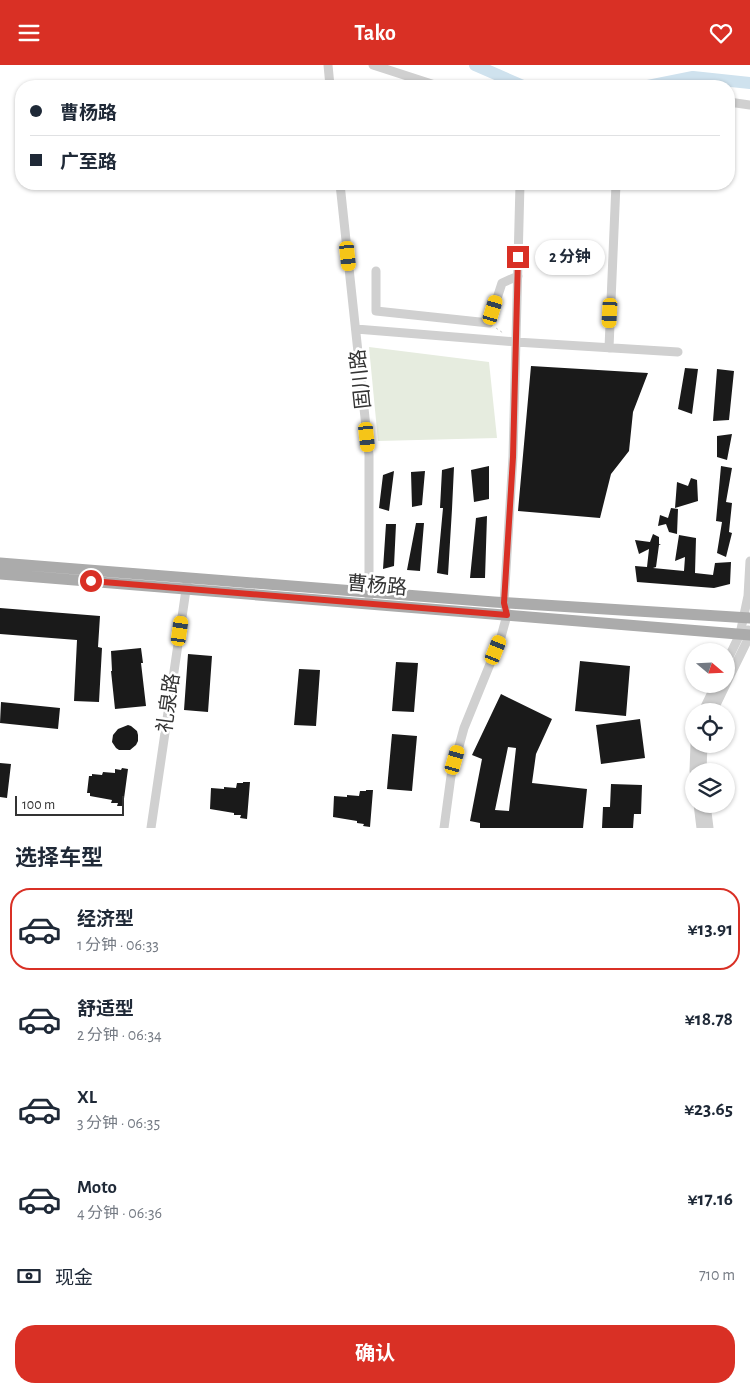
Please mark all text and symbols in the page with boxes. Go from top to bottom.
icon: menu [15,19,43,47]
icon: heart [707,19,735,47]
text: Tako [354,22,396,44]
text: 曹杨路 [60,104,117,123]
text: 广至路 [60,153,117,172]
callout: 2 分钟 [536,239,606,275]
car [338,240,357,272]
route end [507,246,529,268]
text: 2 分钟 [549,249,591,265]
car [481,293,504,327]
car [601,298,618,328]
street label: 固川路 [347,348,374,410]
car [357,421,376,453]
route start [80,570,102,592]
street label: 曹杨路 [346,572,408,599]
car [170,615,189,647]
car [483,633,508,667]
north arrow [685,643,735,693]
map controls [685,643,735,813]
street label: 礼泉路 [154,672,183,734]
button: locate [685,703,735,753]
car [443,744,466,776]
button: layers [685,763,735,813]
scale bar [15,793,124,816]
text: 100 m [22,798,55,812]
text: 选择车型 [15,847,103,869]
icon: car [17,907,62,952]
text: 经济型 [77,910,134,929]
text: ¥13.91 [688,920,733,939]
text: 1 分钟 · 06:33 [77,937,159,953]
icon: car [17,997,62,1042]
text: 舒适型 [77,1000,134,1019]
text: ¥18.78 [685,1010,733,1029]
text: 2 分钟 · 06:34 [77,1027,162,1043]
icon: car [17,1087,62,1132]
text: XL [77,1088,97,1107]
text: ¥23.65 [684,1100,733,1119]
text: 3 分钟 · 06:35 [77,1115,160,1131]
icon: car [17,1177,62,1222]
text: Moto [77,1178,117,1197]
text: ¥17.16 [688,1190,733,1209]
text: 4 分钟 · 06:36 [77,1205,162,1221]
icon: cash [15,1262,43,1290]
text: 710 m [699,1267,735,1283]
text: 现金 [55,1269,93,1288]
button: 确认 [15,1325,735,1383]

